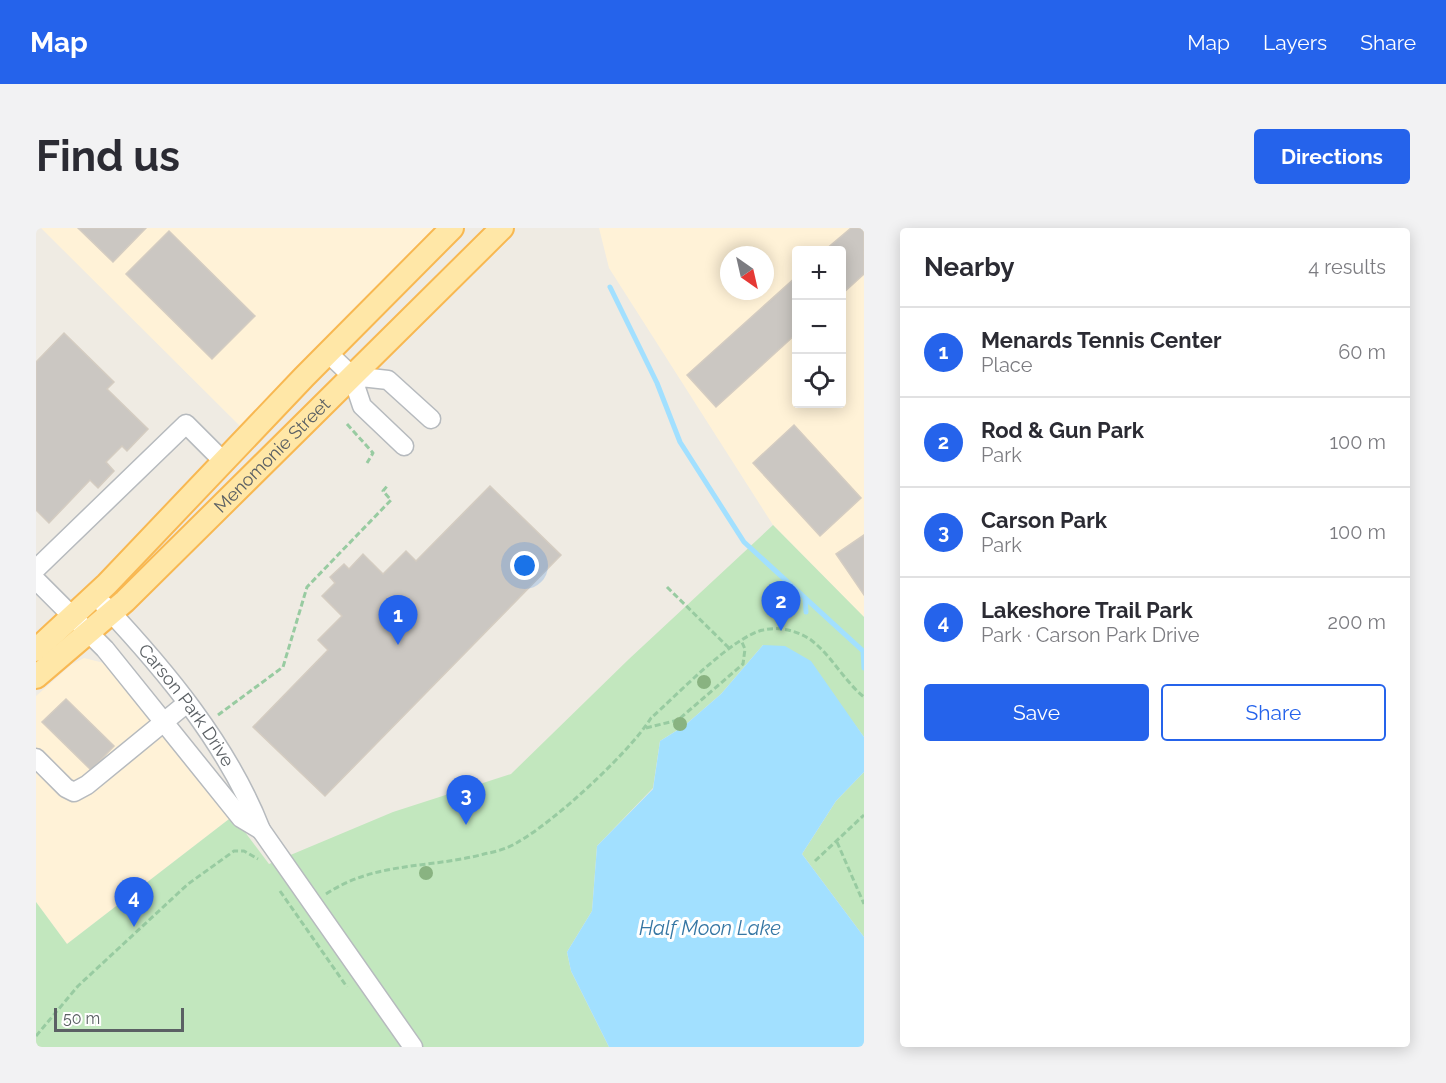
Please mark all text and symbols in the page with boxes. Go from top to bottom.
text: Map [30,26,88,59]
text: Map [1187,30,1230,55]
text: Layers [1263,30,1327,55]
text: Share [1360,30,1416,55]
button: Directions [1254,129,1410,184]
text: Find us [36,132,180,181]
north arrow [720,246,774,300]
map controls [792,246,846,408]
button: + [792,246,846,300]
text: Nearby [924,252,1014,282]
text: 4 results [1308,255,1386,279]
button: − [792,300,846,354]
text: Menards Tennis Center [981,327,1221,353]
text: 1 [939,340,948,364]
text: 60 m [1338,340,1386,364]
text: Place [981,353,1032,377]
button: locate [792,354,846,408]
street label: Menomonie Street [210,393,334,517]
text: Rod & Gun Park [981,417,1144,443]
text: 2 [938,430,949,454]
text: 100 m [1329,430,1386,454]
text: Park [981,443,1022,467]
text: Carson Park [981,507,1107,533]
text: 3 [938,520,949,544]
text: 100 m [1329,520,1386,544]
text: Park [981,533,1022,557]
your location [510,551,539,580]
pin: 2 [762,582,800,631]
pin: 1 [378,596,418,645]
text: Lakeshore Trail Park [981,597,1193,623]
text: 4 [938,610,949,634]
text: 200 m [1328,610,1386,634]
text: Park · Carson Park Drive [981,623,1199,647]
street label: Carson Park Drive [134,639,239,771]
button: Save [924,684,1149,741]
button: Share [1161,684,1386,741]
pin: 3 [446,776,486,825]
pin: 4 [114,878,154,927]
water label: Half Moon Lake [639,916,781,940]
scale bar [54,1005,184,1032]
text: 50 m [63,1009,100,1028]

